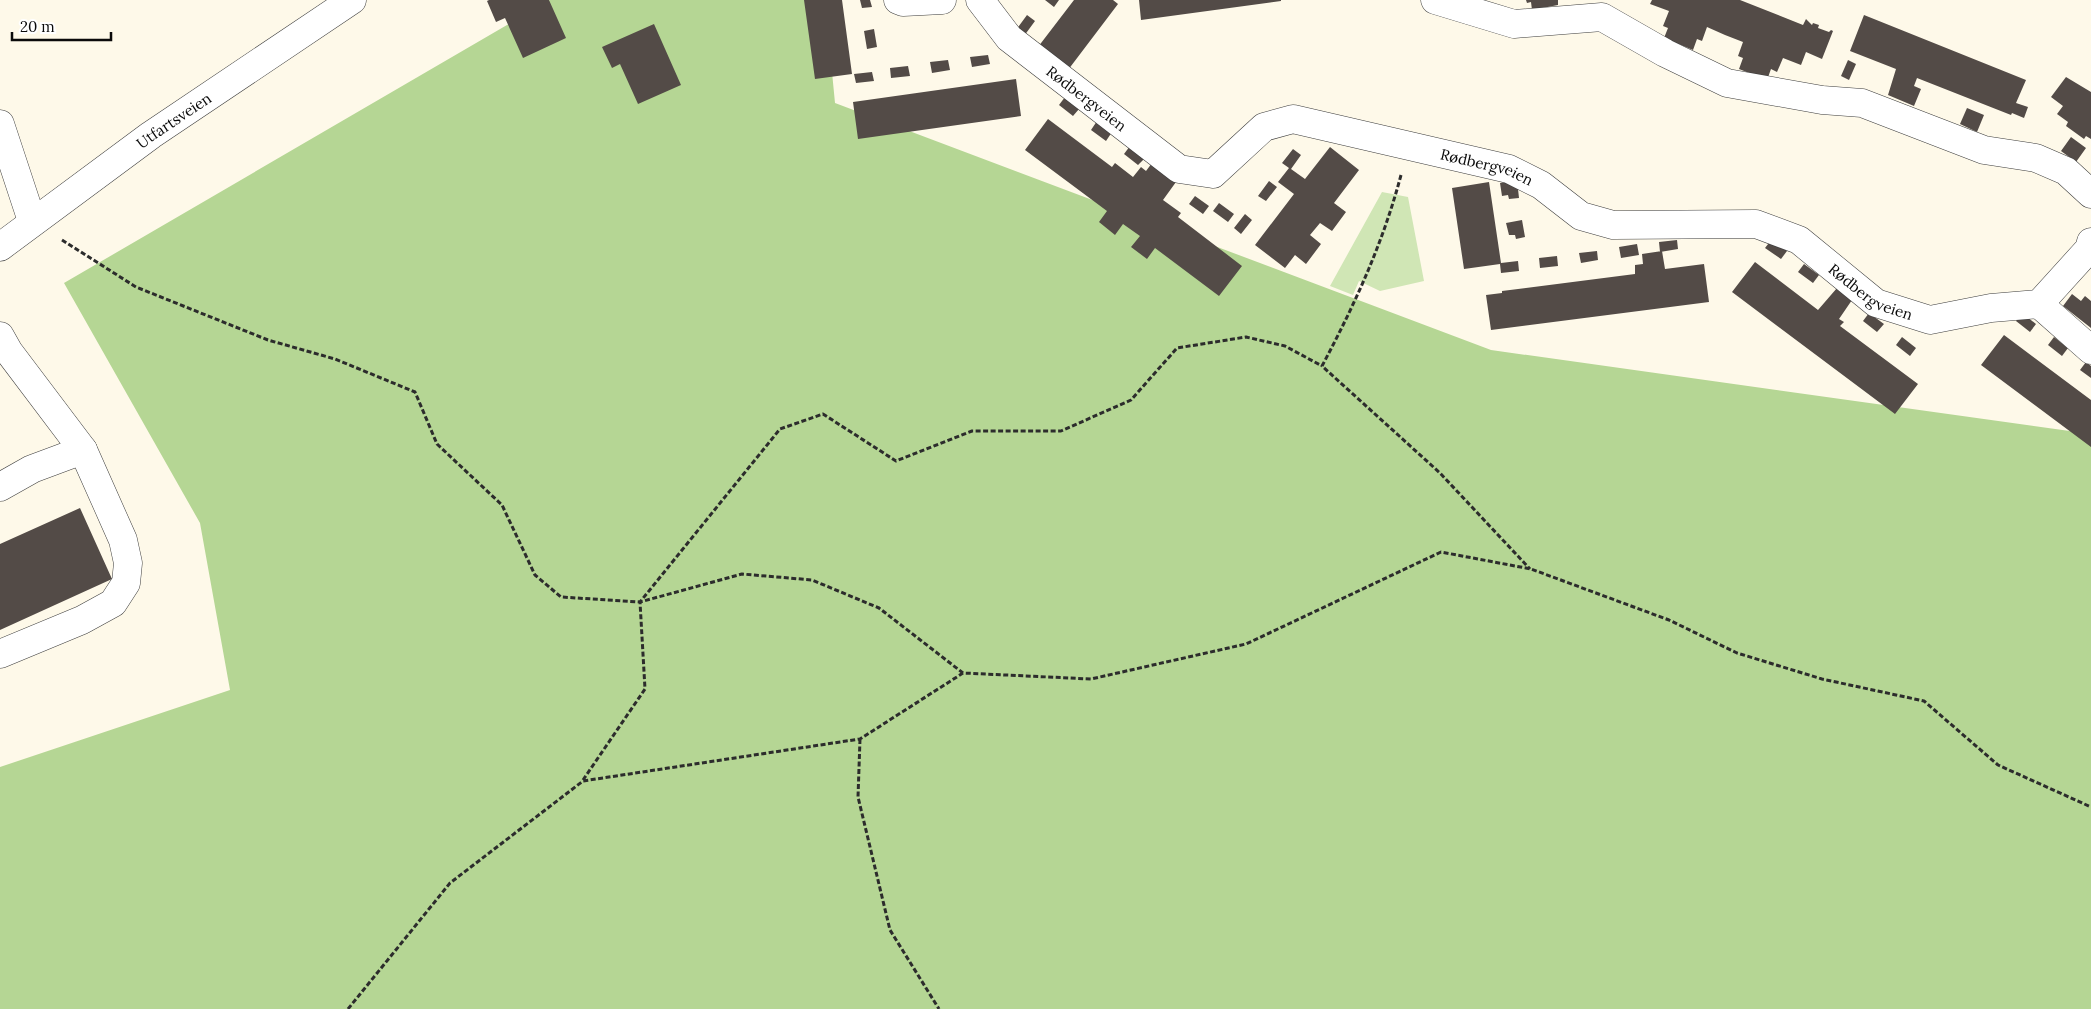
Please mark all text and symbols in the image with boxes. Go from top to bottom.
scale bar [12,10,111,42]
text: 20 m [20,17,55,36]
street label: Rødbergveien [1043,61,1131,135]
street label: Utfartsveien [132,88,215,152]
street label: Rødbergveien [1439,144,1537,189]
street label: Rødbergveien [1825,259,1915,323]

